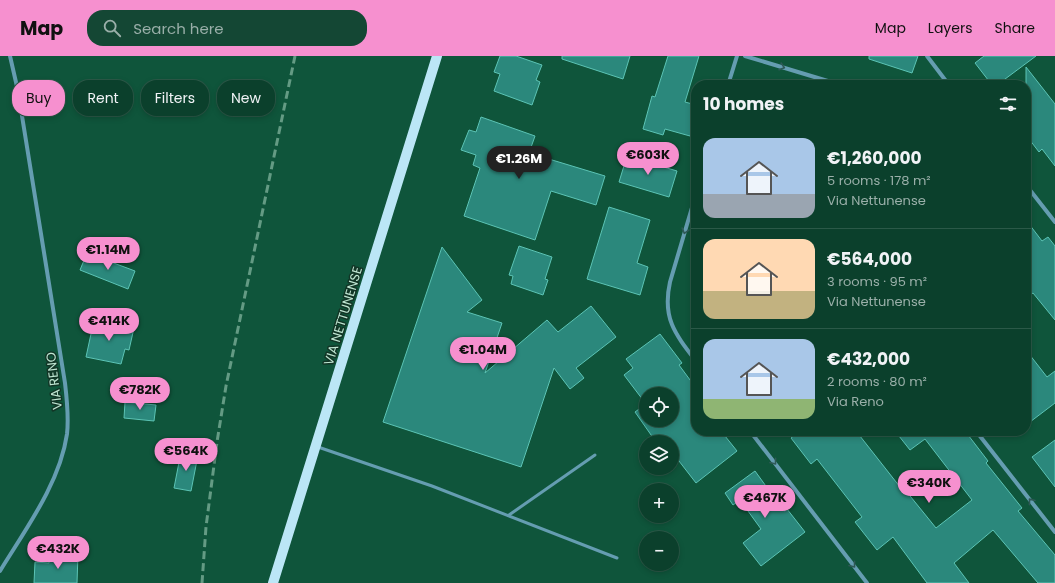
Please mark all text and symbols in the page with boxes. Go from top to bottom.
search box [87,10,367,46]
text: Map [20,15,63,42]
icon: search [101,17,123,39]
text: Search here [133,18,224,39]
text: Map [875,18,906,38]
text: Layers [928,18,972,38]
text: Share [994,18,1035,38]
one-way arrow [779,62,786,71]
chip: Buy [12,80,65,116]
chip: Rent [73,80,133,116]
chip: Filters [141,80,209,116]
chip: New [217,80,275,116]
text: 10 homes [703,92,784,116]
icon: filters [997,93,1019,115]
pin: €603K [620,142,676,176]
text: €603K [626,145,670,164]
pin: €1.26M [486,146,552,180]
text: €1,260,000 [827,146,922,170]
text: €1.26M [496,149,542,168]
icon: home [735,154,783,202]
text: 5 rooms · 178 m² [827,171,931,190]
text: Via Nettunense [827,191,926,210]
one-way arrow [681,228,690,235]
pin: €1.14M [75,237,141,271]
text: €1.14M [86,240,130,259]
text: €564,000 [827,247,912,271]
icon: home [735,255,783,303]
street label: VIA NETTUNENSE [319,264,367,368]
text: 3 rooms · 95 m² [827,272,927,291]
text: Via Nettunense [827,292,926,311]
pin: €414K [81,308,137,342]
text: €414K [88,311,130,330]
pin: €1.04M [450,337,516,371]
text: €1.04M [459,340,507,359]
text: €432,000 [827,347,910,371]
street label: VIA RENO [41,351,67,411]
icon: home [735,355,783,403]
text: 2 rooms · 80 m² [827,372,927,391]
pin: €782K [112,377,168,411]
text: €782K [119,380,161,399]
map controls [639,387,679,571]
button: locate [639,387,679,427]
text: Via Reno [827,392,884,411]
button: layers [639,435,679,475]
pin: €564K [158,438,214,472]
text: €564K [164,441,208,460]
one-way arrow [769,457,776,464]
pin: €340K [901,470,957,504]
text: €340K [907,473,951,492]
button: + [639,483,679,523]
pin: €467K [737,485,793,519]
text: €467K [743,488,787,507]
one-way arrow [1029,499,1036,506]
button: − [639,531,679,571]
pin: €432K [30,536,86,570]
text: €432K [36,539,80,558]
one-way arrow [848,561,856,568]

